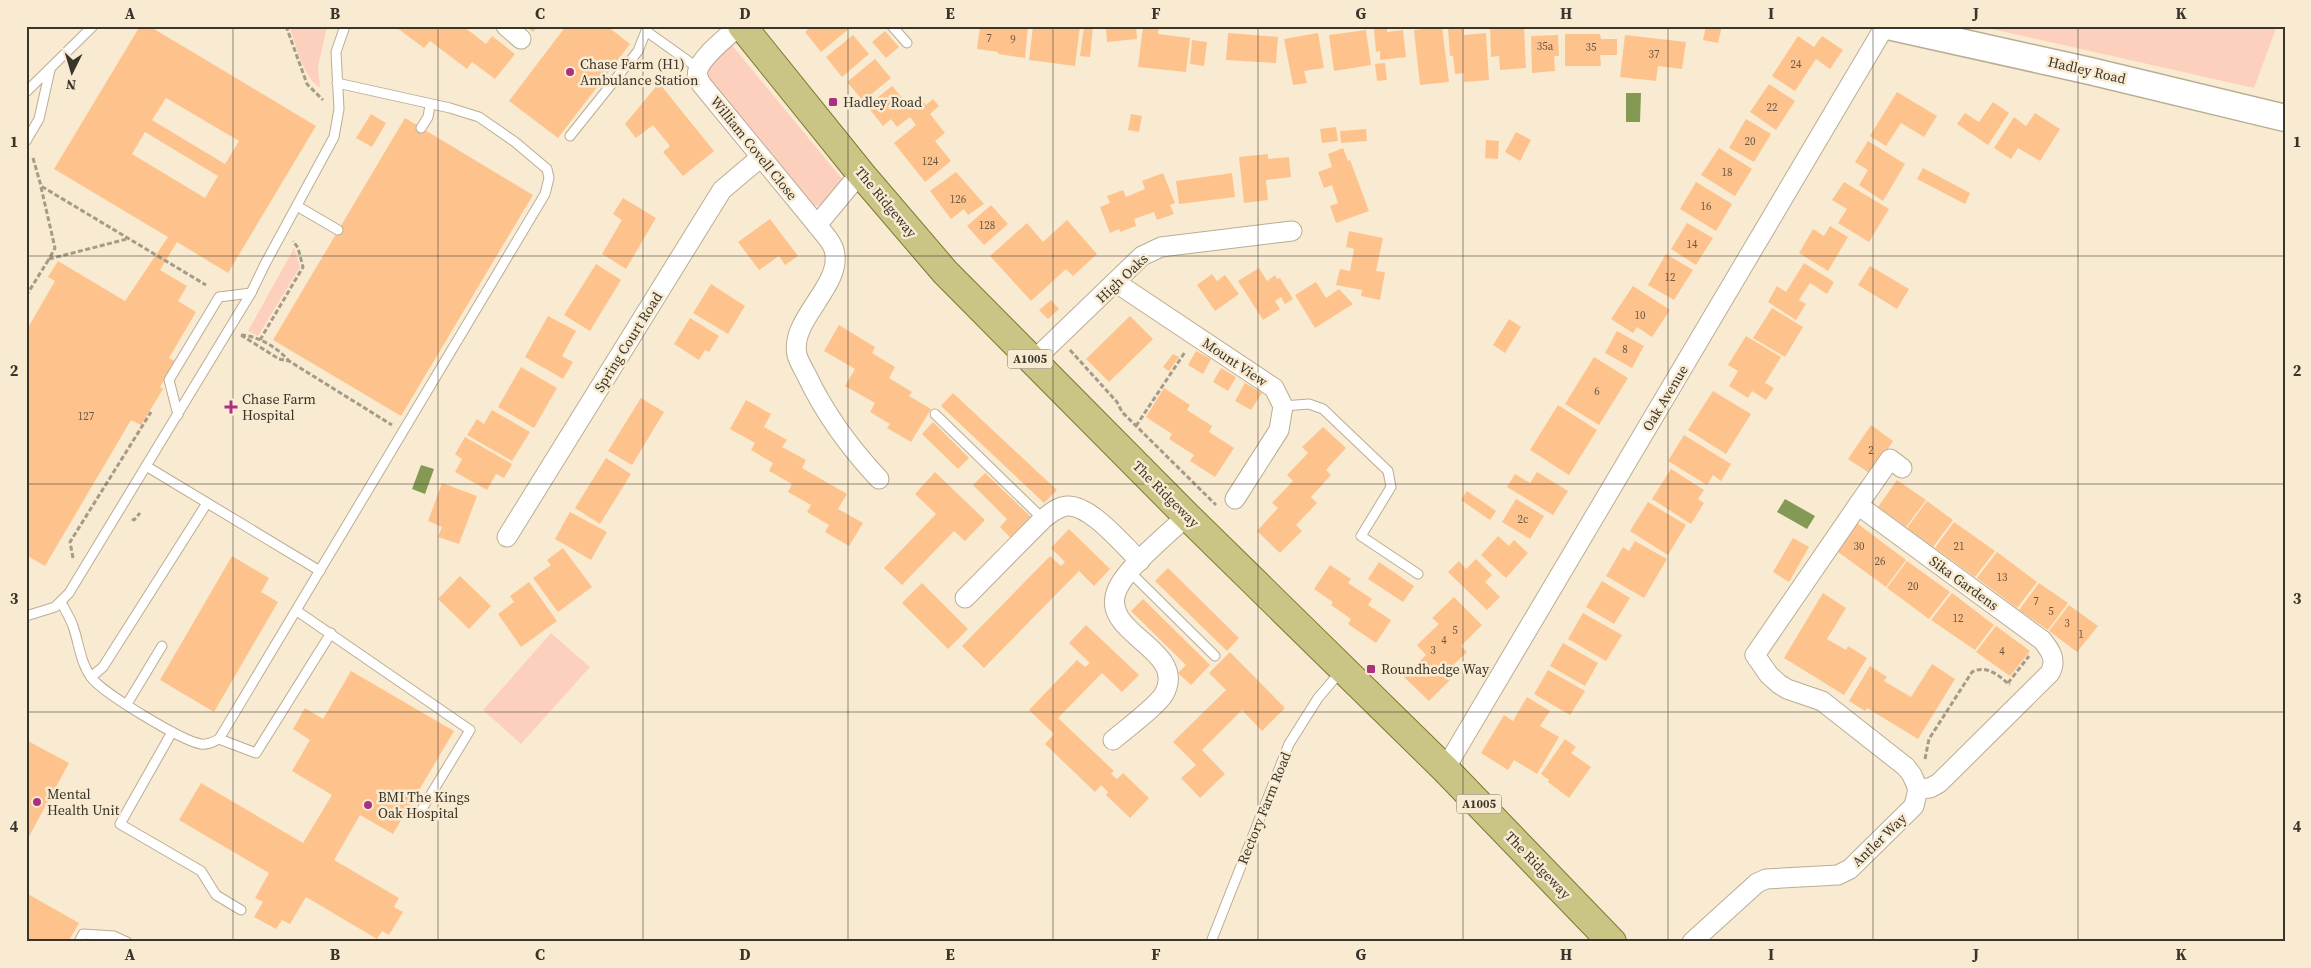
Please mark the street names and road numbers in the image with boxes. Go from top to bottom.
street label: Hadley Road [2046,51,2128,89]
street label: William Covell Close [706,92,802,204]
street label: The Ridgeway [850,162,922,242]
street label: High Oaks [1092,249,1152,307]
street label: Spring Court Road [589,288,667,396]
street label: Mount View [1198,333,1272,391]
road number: A1005 [1008,349,1052,368]
street label: Oak Avenue [1637,361,1693,435]
street label: The Ridgeway [1128,456,1204,532]
street label: Sika Gardens [1925,551,2003,615]
street label: Rectory Farm Road [1232,749,1296,867]
road number: A1005 [1456,794,1502,814]
street label: Antler Way [1847,808,1911,871]
street label: The Ridgeway [1501,827,1576,904]

